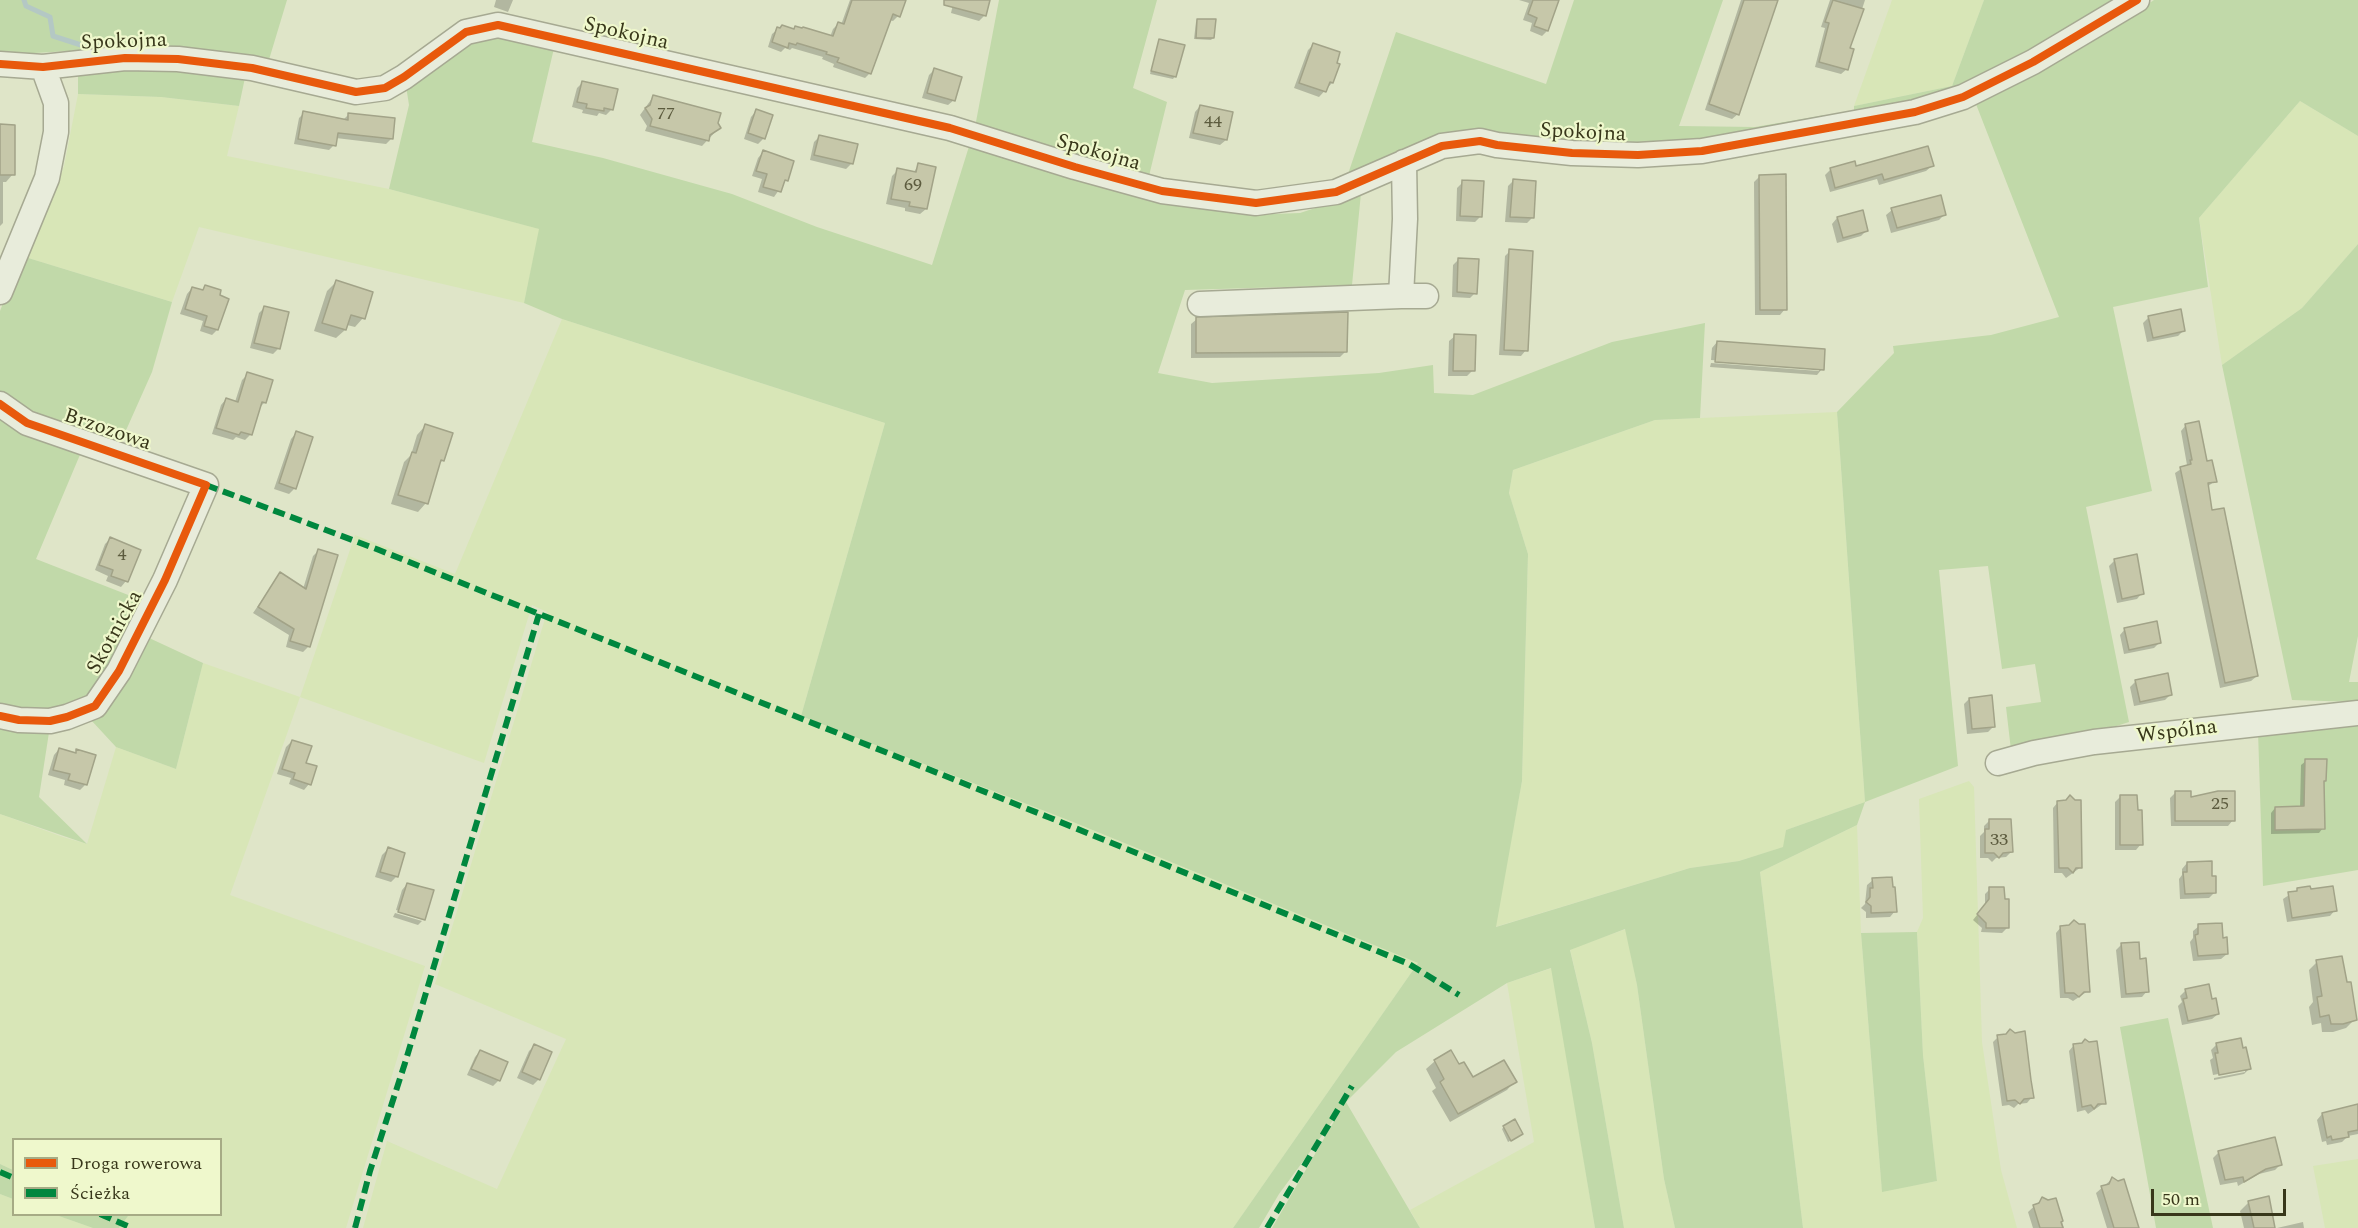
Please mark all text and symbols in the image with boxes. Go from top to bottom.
street label: Spokojna [581,13,671,57]
street label: Spokojna [81,29,167,57]
house number: 77 [657,104,675,126]
house number: 44 [1204,112,1222,134]
street label: Spokojna [1539,119,1627,149]
street label: Spokojna [1053,130,1143,178]
house number: 69 [904,175,922,197]
street label: Brzozowa [60,404,154,458]
house number: 4 [118,545,126,567]
street label: Skotnicka [83,587,149,679]
street label: Wspólna [2135,716,2219,750]
house number: 25 [2211,794,2229,816]
house number: 33 [1990,830,2008,852]
legend [12,1138,222,1216]
text: Droga rowerowa [70,1150,202,1177]
scale bar [2154,1177,2289,1215]
text: Ścieżka [70,1180,130,1207]
text: 50 m [2162,1186,2200,1213]

